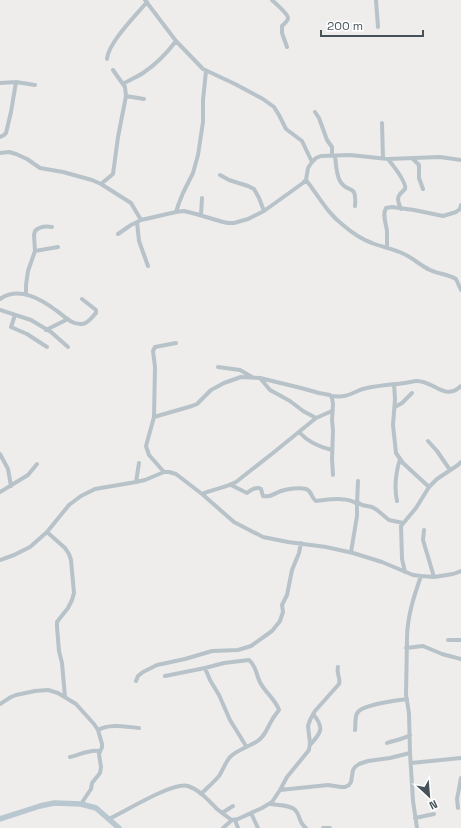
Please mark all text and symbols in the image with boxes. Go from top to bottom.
scale bar [321,12,423,38]
text: 200 m [327,18,363,34]
north arrow [409,776,449,816]
text: N [427,797,440,813]

